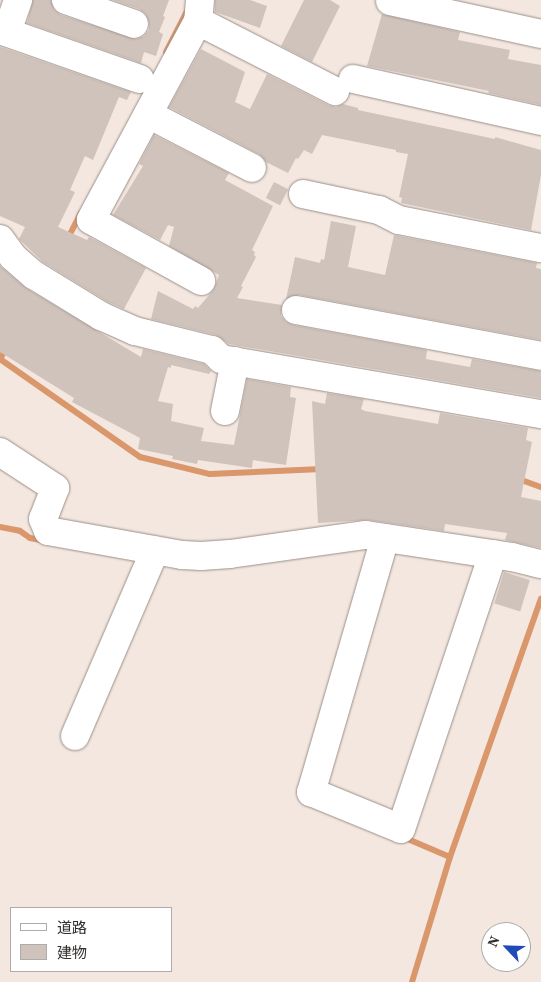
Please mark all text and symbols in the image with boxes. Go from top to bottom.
legend [10,907,172,972]
text: 道路 [57,917,87,938]
north arrow [481,922,531,972]
text: N [482,933,504,950]
text: 建物 [57,942,87,963]

